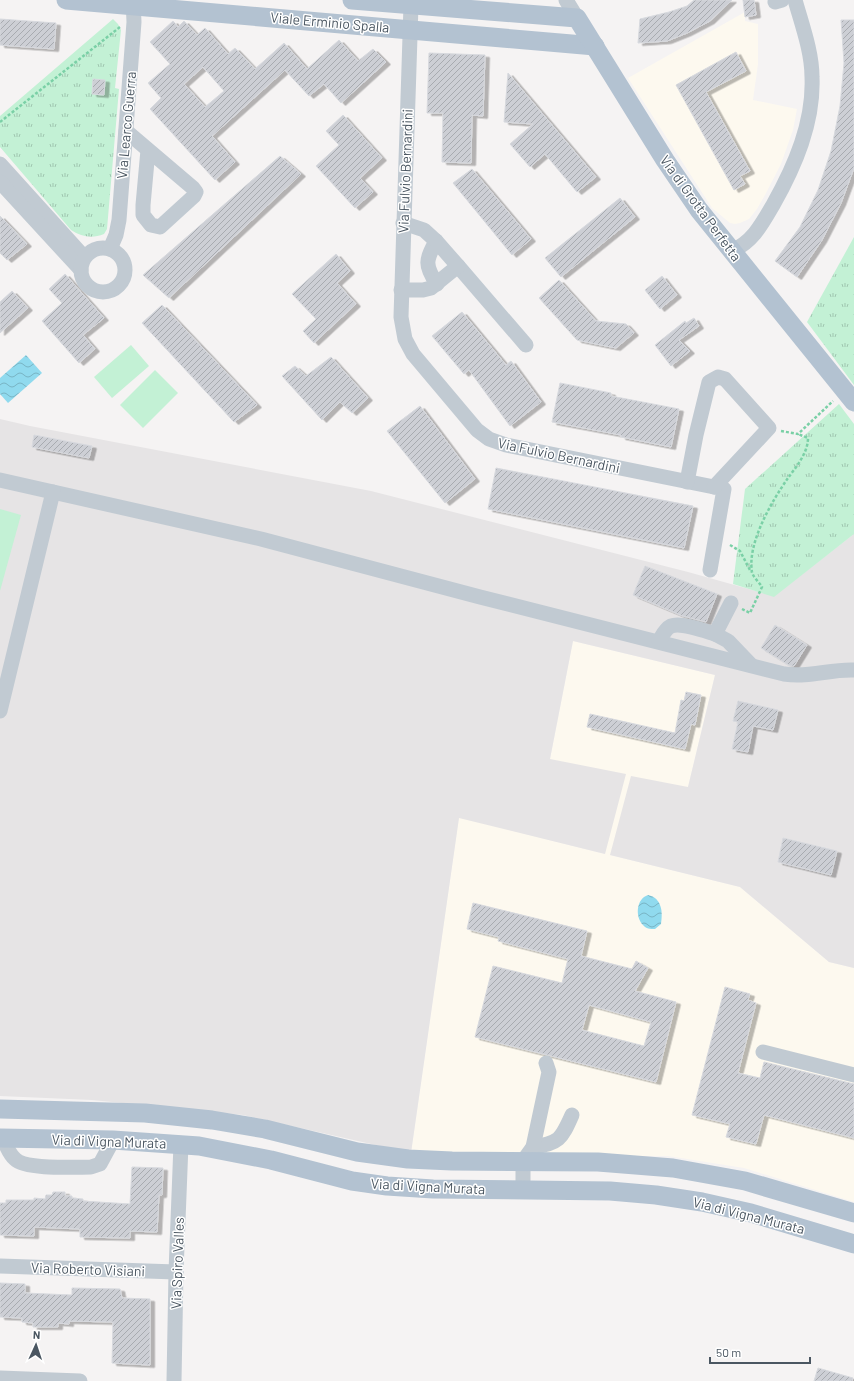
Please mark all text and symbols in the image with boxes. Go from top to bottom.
street label: Viale Erminio Spalla [270,8,390,36]
street label: Via Learco Guerra [113,71,139,179]
street label: Via Fulvio Bernardini [394,109,416,233]
street label: Via di Grotta Perfetta [657,152,745,264]
street label: Via Fulvio Bernardini [496,434,622,476]
street label: Via di Vigna Murata [51,1131,167,1151]
street label: Via di Vigna Murata [370,1175,486,1197]
street label: Via di Vigna Murata [691,1193,807,1237]
street label: Via Spiro Valles [167,1217,187,1309]
street label: Via Roberto Visiani [31,1259,145,1279]
north arrow [16,1325,56,1365]
text: N [33,1328,41,1341]
scale bar [710,1339,810,1365]
text: 50 m [716,1345,741,1359]

